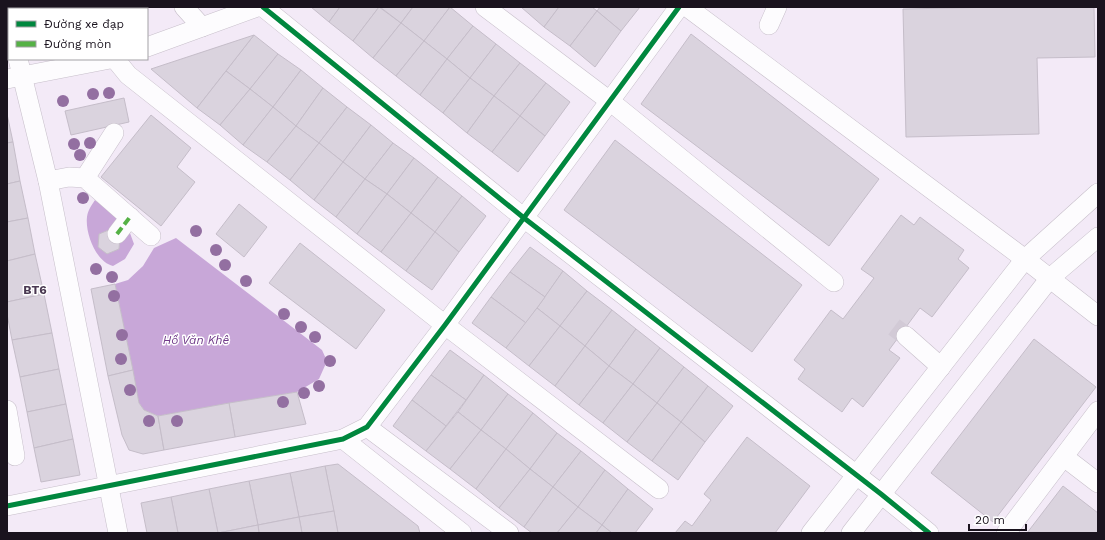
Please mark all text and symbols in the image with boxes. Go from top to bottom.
legend [8,8,148,60]
text: Đường xe đạp [44,17,124,31]
text: Đường mòn [44,37,111,51]
district label: BT6 [23,283,47,297]
water label: Hồ Văn Khê [163,333,229,347]
scale bar [969,506,1026,532]
text: 20 m [975,513,1005,527]

